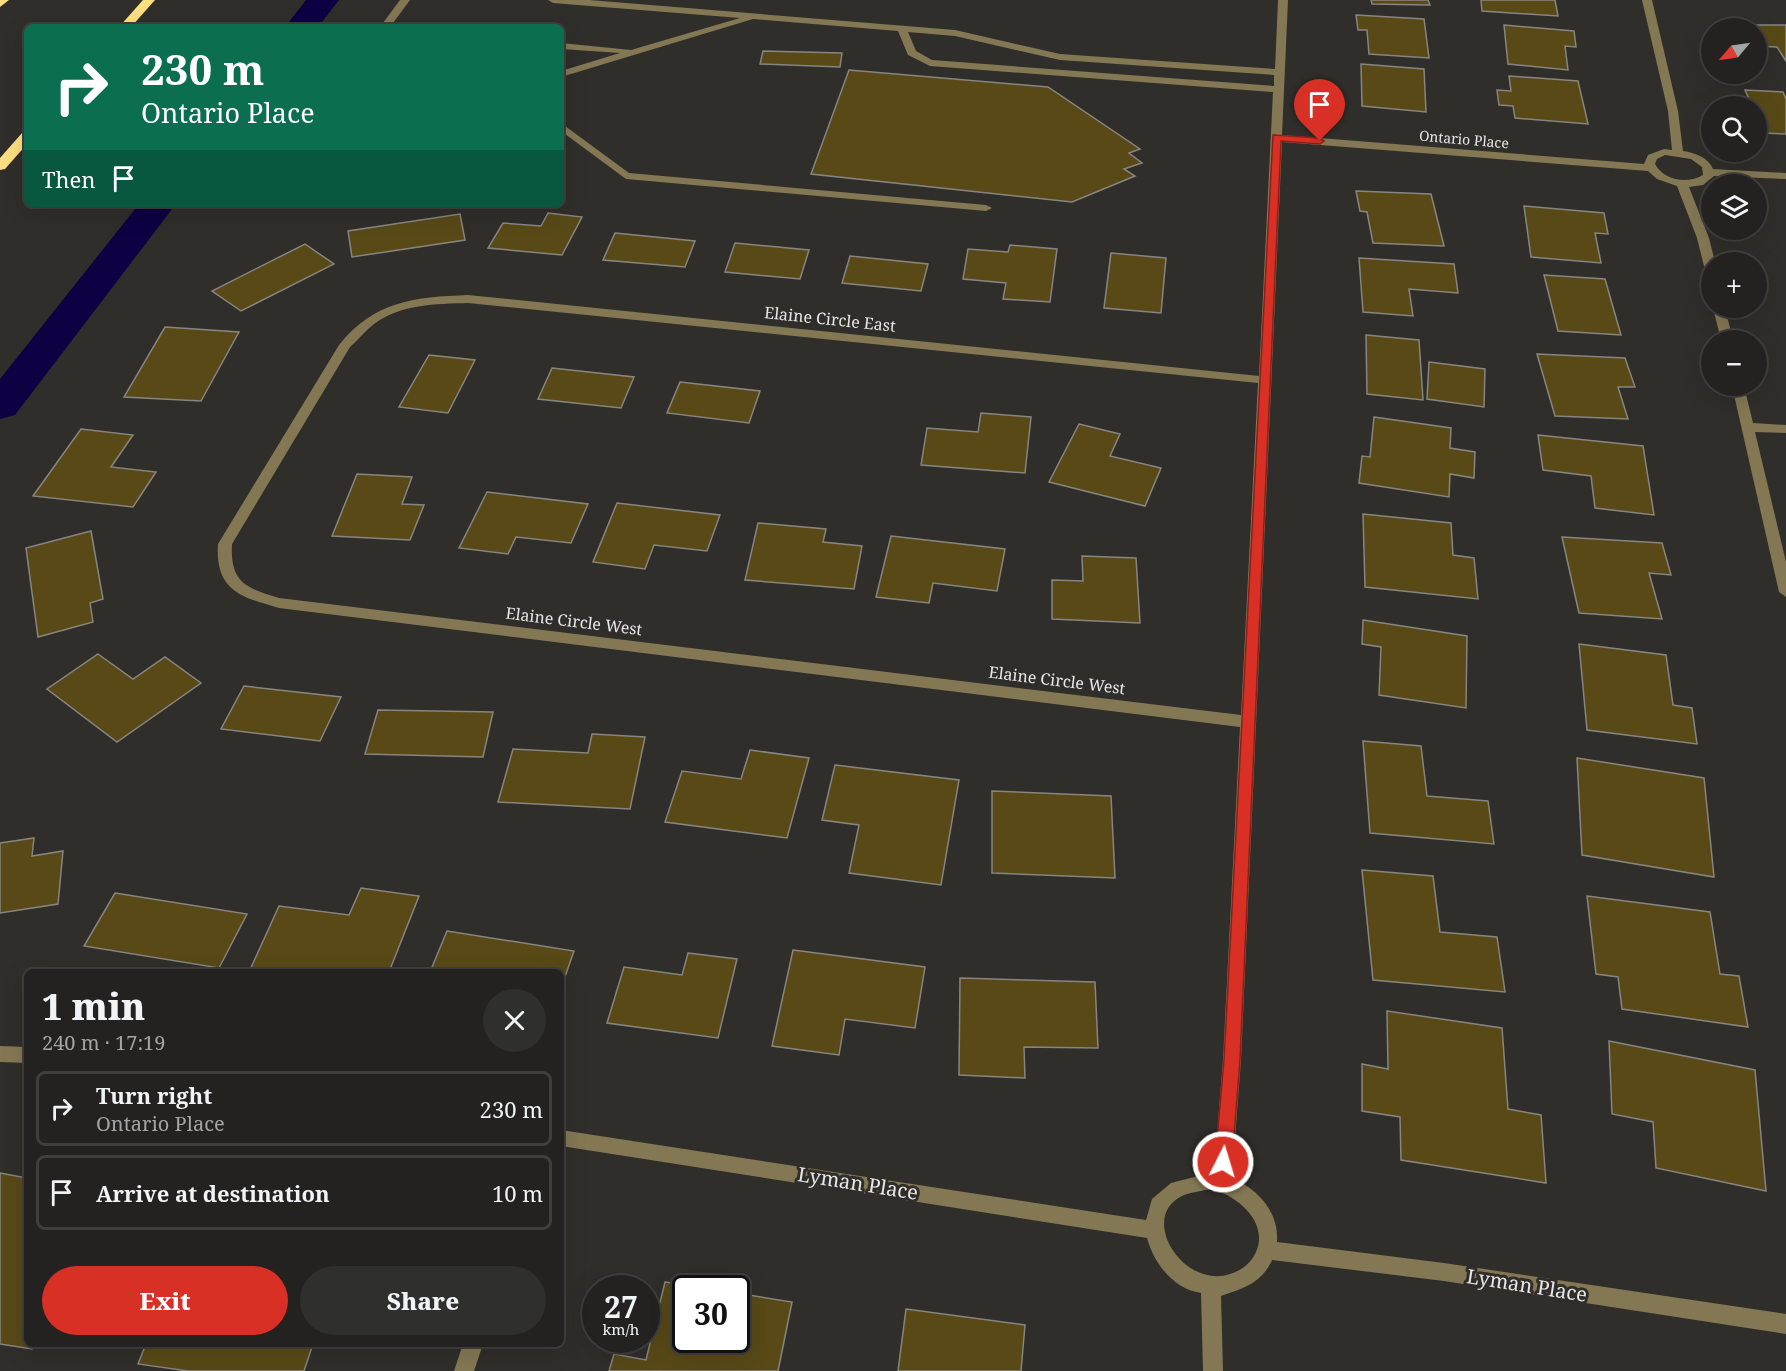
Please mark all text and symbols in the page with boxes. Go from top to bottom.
north arrow [1701,18,1767,84]
map controls [1701,18,1767,396]
text: 230 m [141,40,265,97]
icon: right [42,48,120,126]
pin [1294,79,1345,141]
icon: arrive [1303,88,1336,121]
text: Ontario Place [141,94,315,131]
button: search [1701,96,1767,162]
street label: Ontario Place [1418,126,1510,152]
icon: arrive [107,162,140,195]
text: Then [42,164,95,194]
button: layers [1701,174,1767,240]
button: + [1701,252,1767,318]
street label: Elaine Circle East [763,301,897,337]
button: − [1701,330,1767,396]
street label: Elaine Circle West [504,602,644,640]
street label: Elaine Circle West [987,661,1127,699]
text: 1 min [42,982,145,1031]
button: close [483,989,546,1052]
text: 240 m · 17:19 [42,1029,165,1056]
text: Turn right [96,1080,212,1110]
icon: right [45,1092,78,1125]
text: 230 m [480,1094,543,1124]
text: Ontario Place [96,1110,225,1137]
position arrow [1191,1130,1255,1194]
street label: Lyman Place [796,1160,920,1206]
icon: arrive [45,1176,78,1209]
text: Arrive at destination [96,1178,330,1208]
text: 10 m [492,1178,543,1208]
street label: Lyman Place [1465,1262,1589,1308]
button: Exit [42,1266,288,1335]
button: Share [300,1266,546,1335]
speed limit sign: 30 [672,1275,750,1353]
text: 27 [604,1286,638,1327]
text: km/h [603,1319,639,1339]

